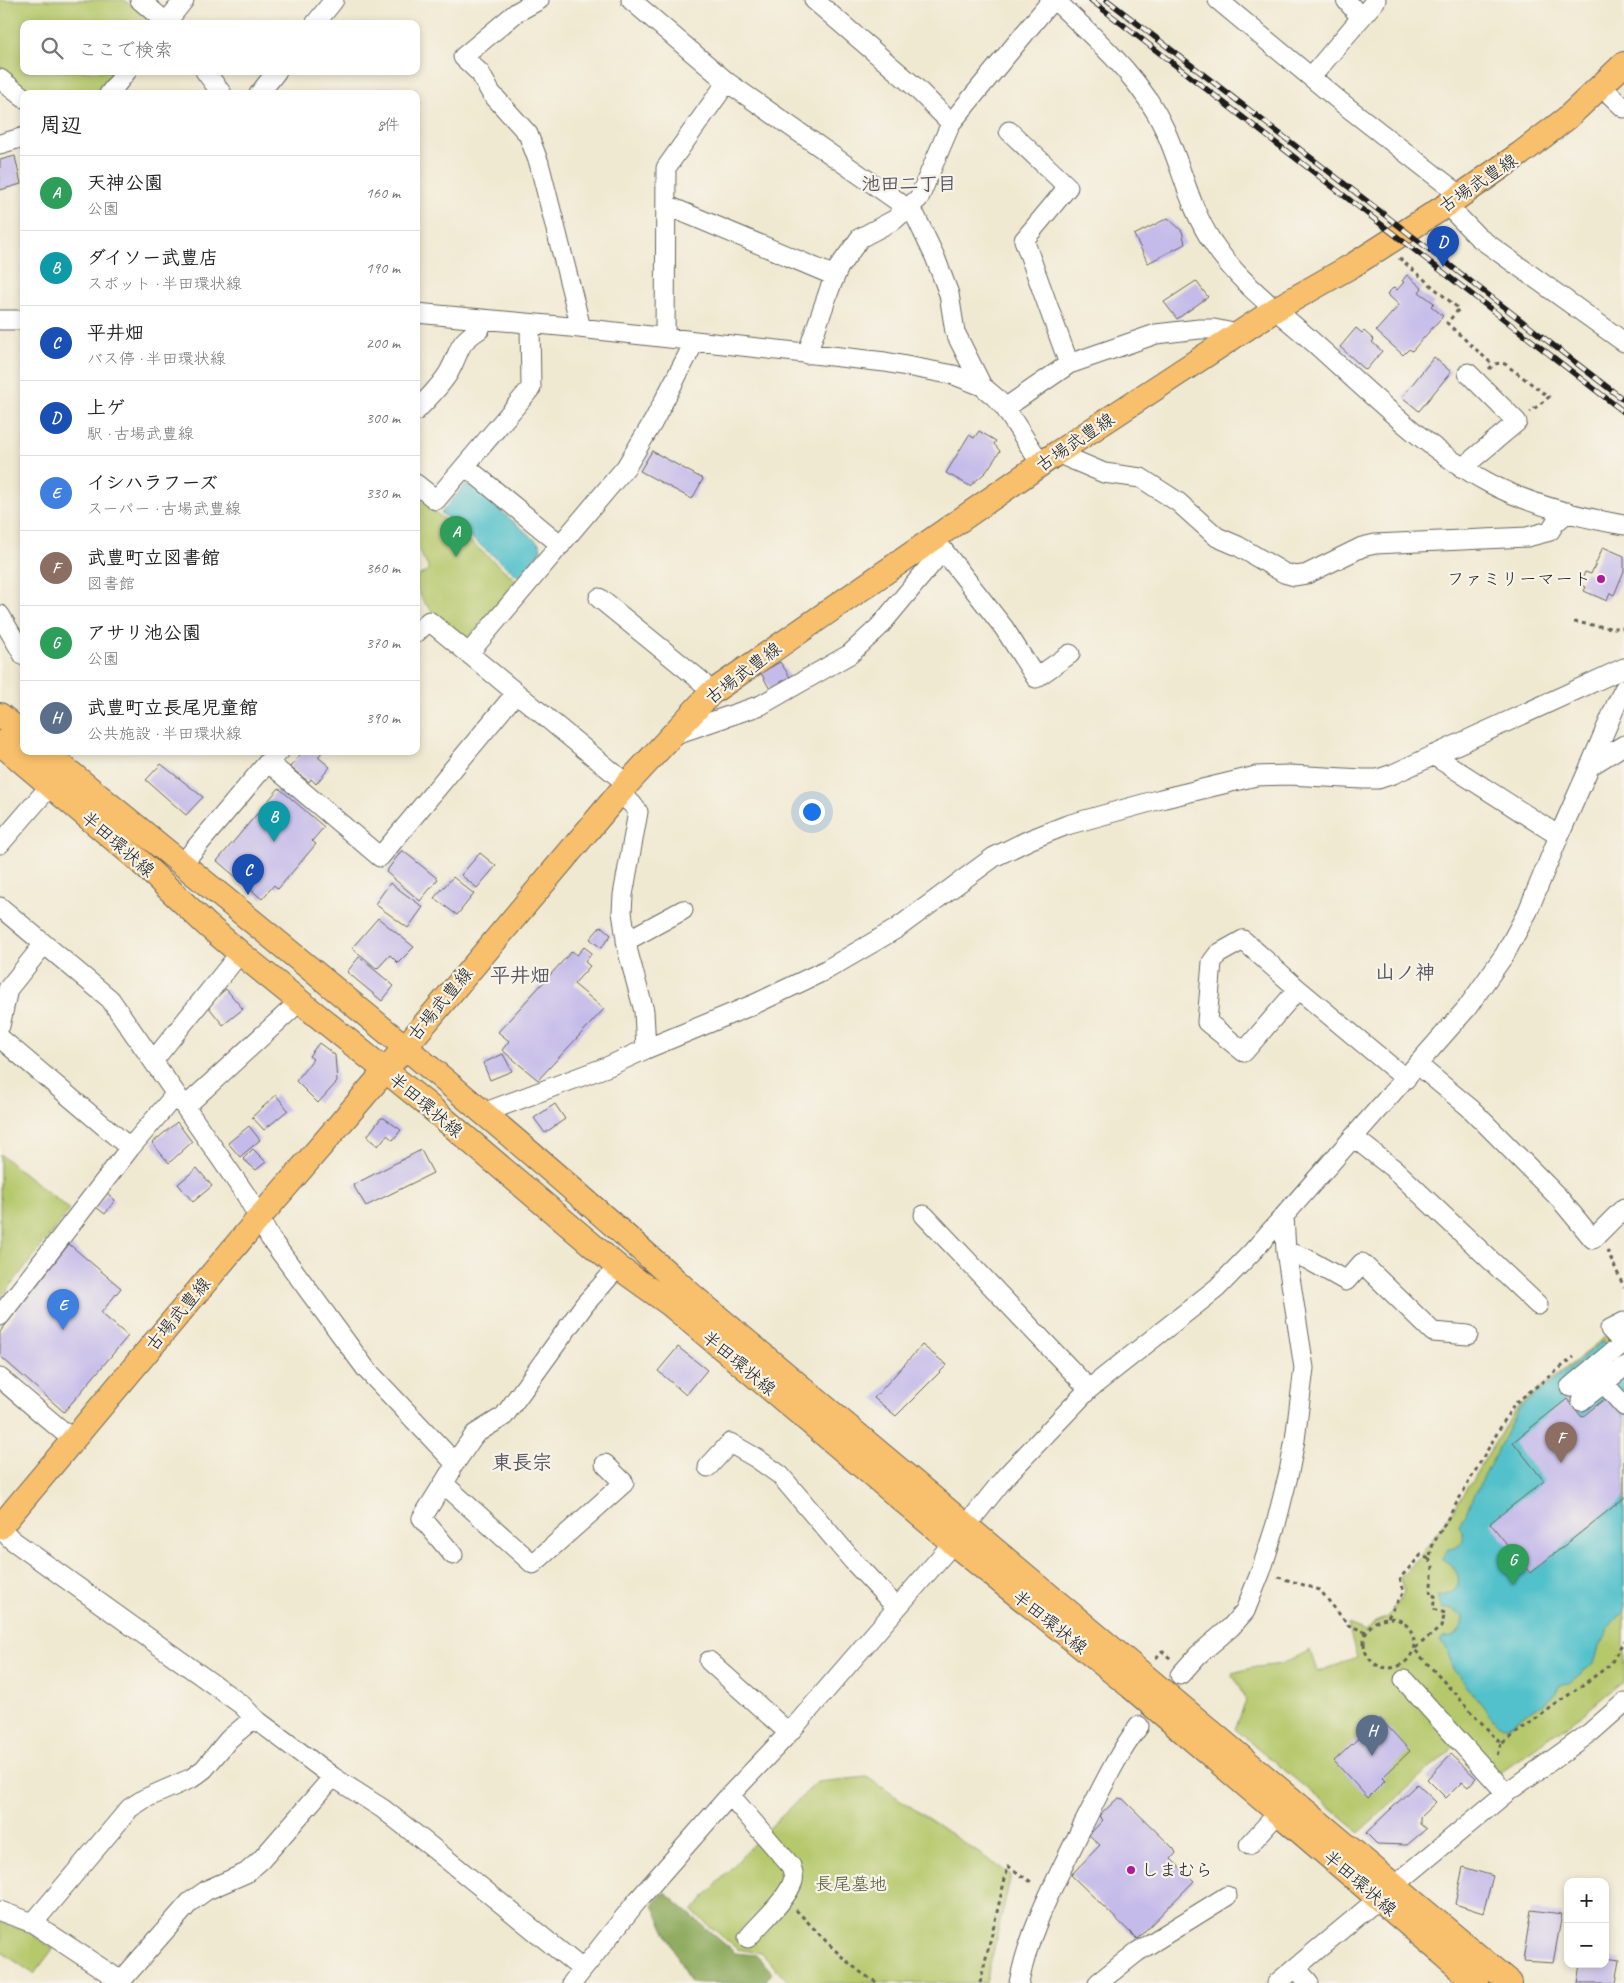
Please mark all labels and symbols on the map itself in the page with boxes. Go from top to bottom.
street label: 古場武豊線 [1435,149,1521,217]
district label: 池田二丁目 [861,172,957,196]
pin: D [1427,226,1459,267]
street label: 古場武豊線 [1032,408,1118,476]
pin: A [440,516,472,557]
place label: ファミリーマート [1447,568,1591,590]
marker: ファミリーマート [1595,573,1607,585]
street label: 古場武豊線 [700,637,786,709]
your location [799,799,825,825]
pin: B [258,801,290,842]
street label: 半田環状線 [77,806,159,882]
pin: C [232,854,264,895]
district label: 山ノ神 [1375,960,1435,985]
street label: 古場武豊線 [403,962,477,1046]
district label: 平井畑 [490,963,550,988]
street label: 半田環状線 [384,1068,468,1142]
street label: 古場武豊線 [141,1272,215,1356]
pin: E [47,1289,79,1330]
street label: 半田環状線 [697,1326,781,1400]
pin: F [1545,1422,1577,1463]
district label: 東長宗 [492,1450,552,1475]
pin: G [1497,1544,1529,1585]
street label: 半田環状線 [1008,1585,1092,1659]
pin: H [1356,1715,1388,1756]
street label: 半田環状線 [1319,1845,1401,1921]
place label: しまむら [1141,1859,1213,1881]
marker: しまむら [1125,1864,1137,1876]
park label: 長尾墓地 [815,1873,887,1895]

